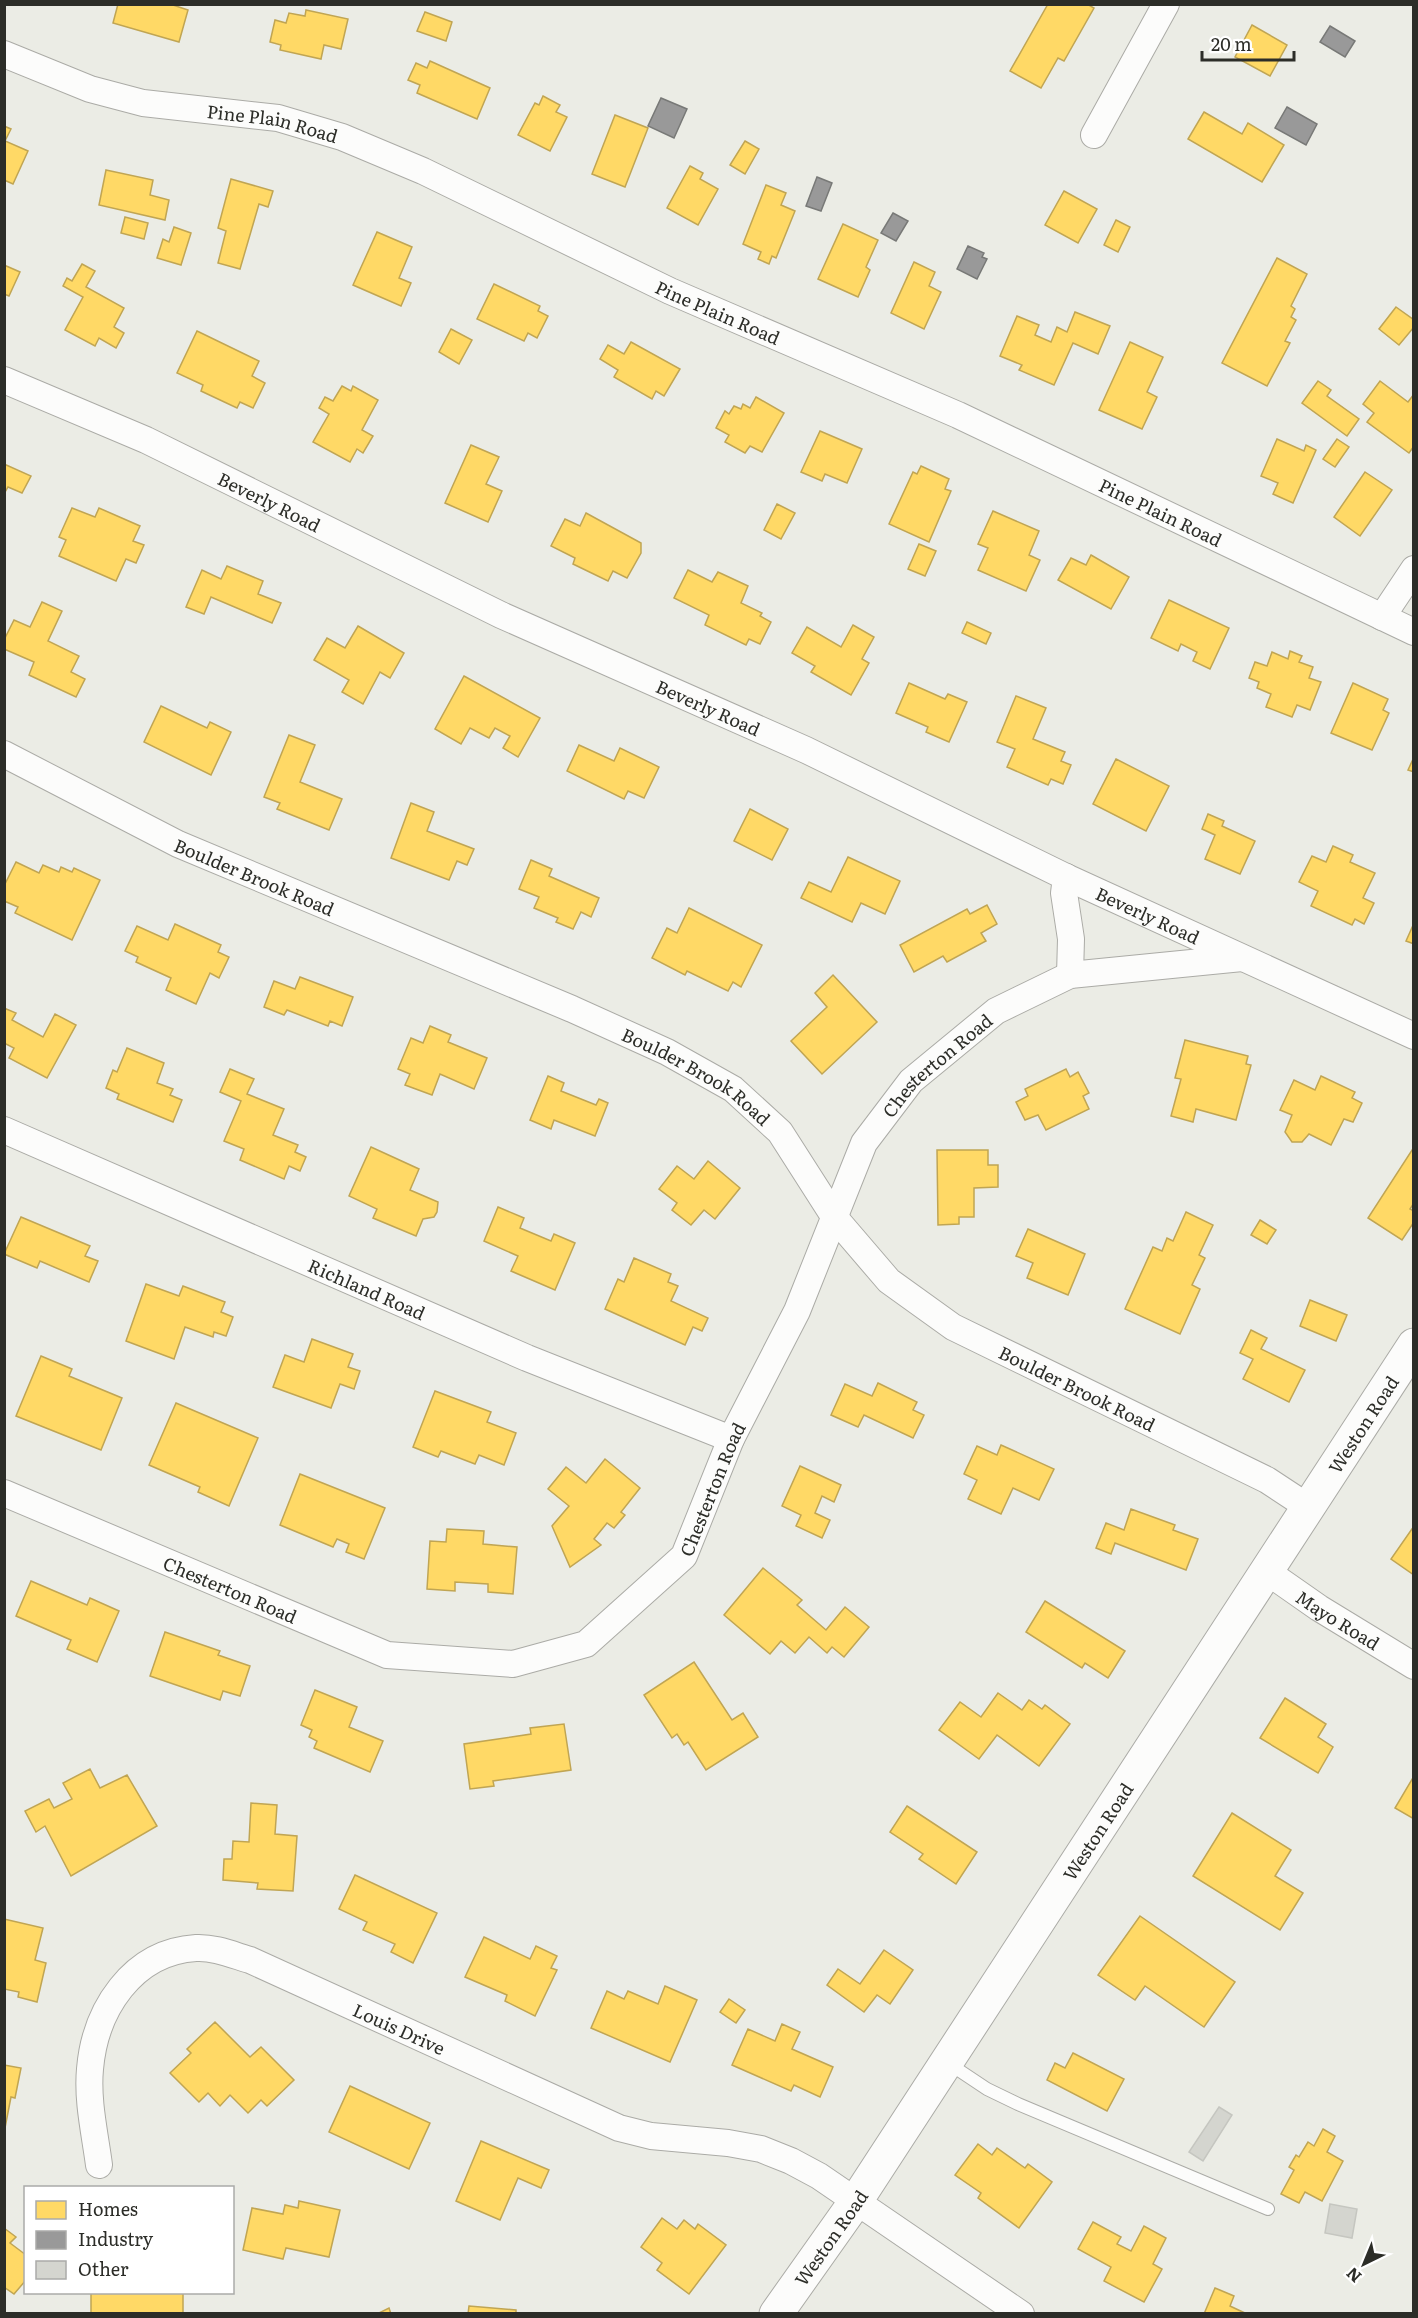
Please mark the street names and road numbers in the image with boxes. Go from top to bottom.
street label: Pine Plain Road [206,97,341,149]
street label: Pine Plain Road [651,273,785,350]
street label: Beverly Road [214,464,326,538]
street label: Pine Plain Road [1095,471,1227,552]
street label: Beverly Road [652,672,765,742]
street label: Boulder Brook Road [171,831,339,922]
street label: Beverly Road [1092,879,1204,950]
street label: Chesterton Road [875,1006,998,1122]
street label: Boulder Brook Road [618,1020,777,1131]
street label: Richland Road [304,1251,430,1326]
street label: Boulder Brook Road [995,1338,1160,1437]
street label: Weston Road [1321,1370,1404,1478]
street label: Chesterton Road [672,1417,751,1560]
street label: Chesterton Road [159,1549,302,1629]
street label: Mayo Road [1291,1583,1385,1656]
street label: Weston Road [1055,1777,1139,1885]
street label: Louis Drive [349,1995,450,2061]
street label: Weston Road [787,2184,874,2291]

